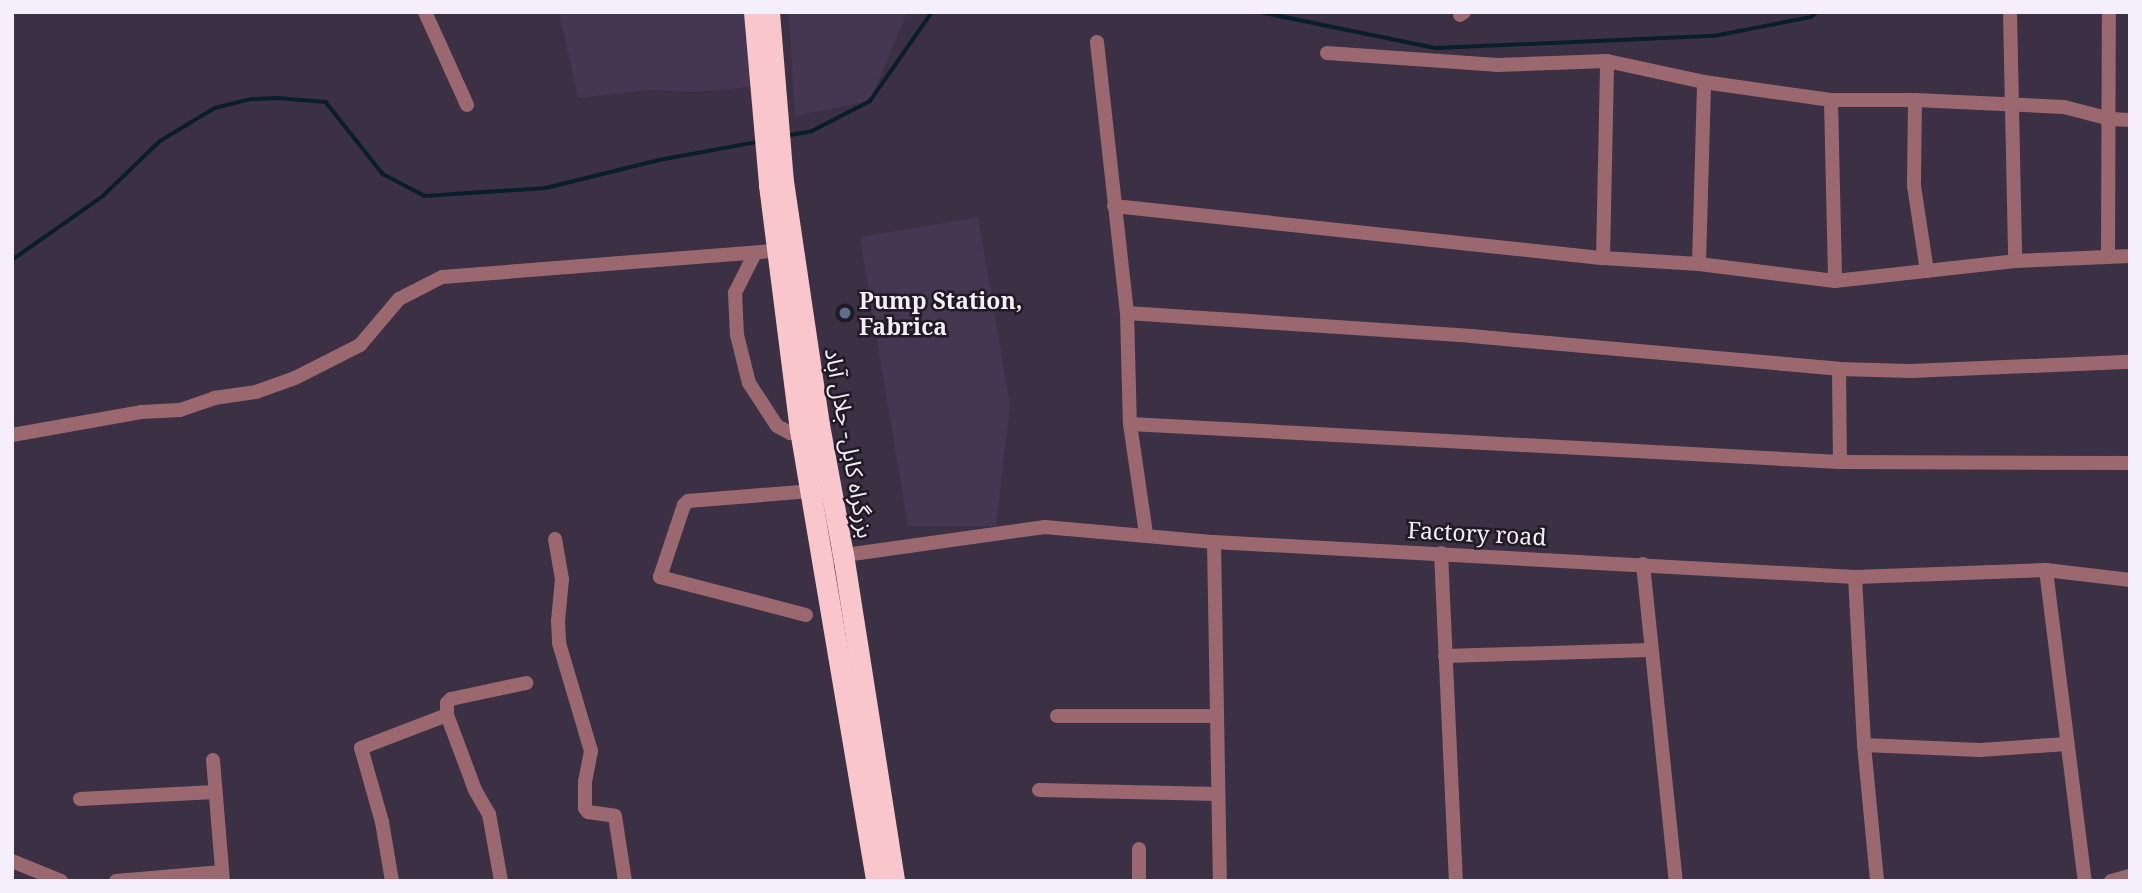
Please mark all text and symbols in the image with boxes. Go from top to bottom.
place label: Pump Station, Fabrica [859,286,1023,340]
marker: Pump Station, Fabrica [837,305,853,321]
street label: بزرگراه کابل- جلال آباد [820,346,880,540]
street label: Factory road [1407,516,1547,550]

